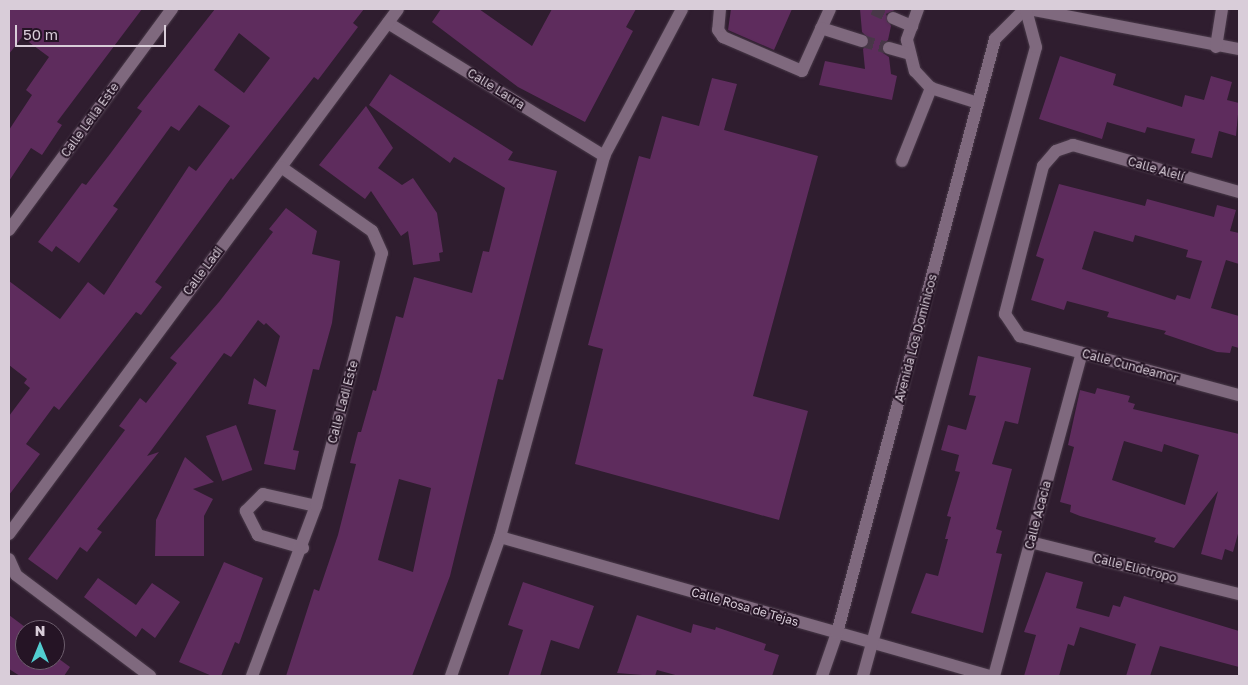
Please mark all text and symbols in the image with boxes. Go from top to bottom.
scale bar [18,15,169,47]
text: 50 m [23,25,58,43]
street label: Calle Laura [465,66,527,112]
street label: Calle Leila Este [58,80,122,160]
street label: Calle Alelí [1126,154,1186,184]
street label: Calle Ladi [180,244,226,298]
street label: Avenida Los Dominicos [892,272,940,404]
street label: Calle Cundeamor [1080,346,1180,386]
street label: Calle Ladi Este [325,359,361,445]
street label: Calle Acacia [1022,479,1054,551]
street label: Calle Eliotropo [1092,551,1178,585]
street label: Calle Rosa de Tejas [690,585,800,629]
north arrow [15,620,65,670]
text: N [35,622,45,639]

